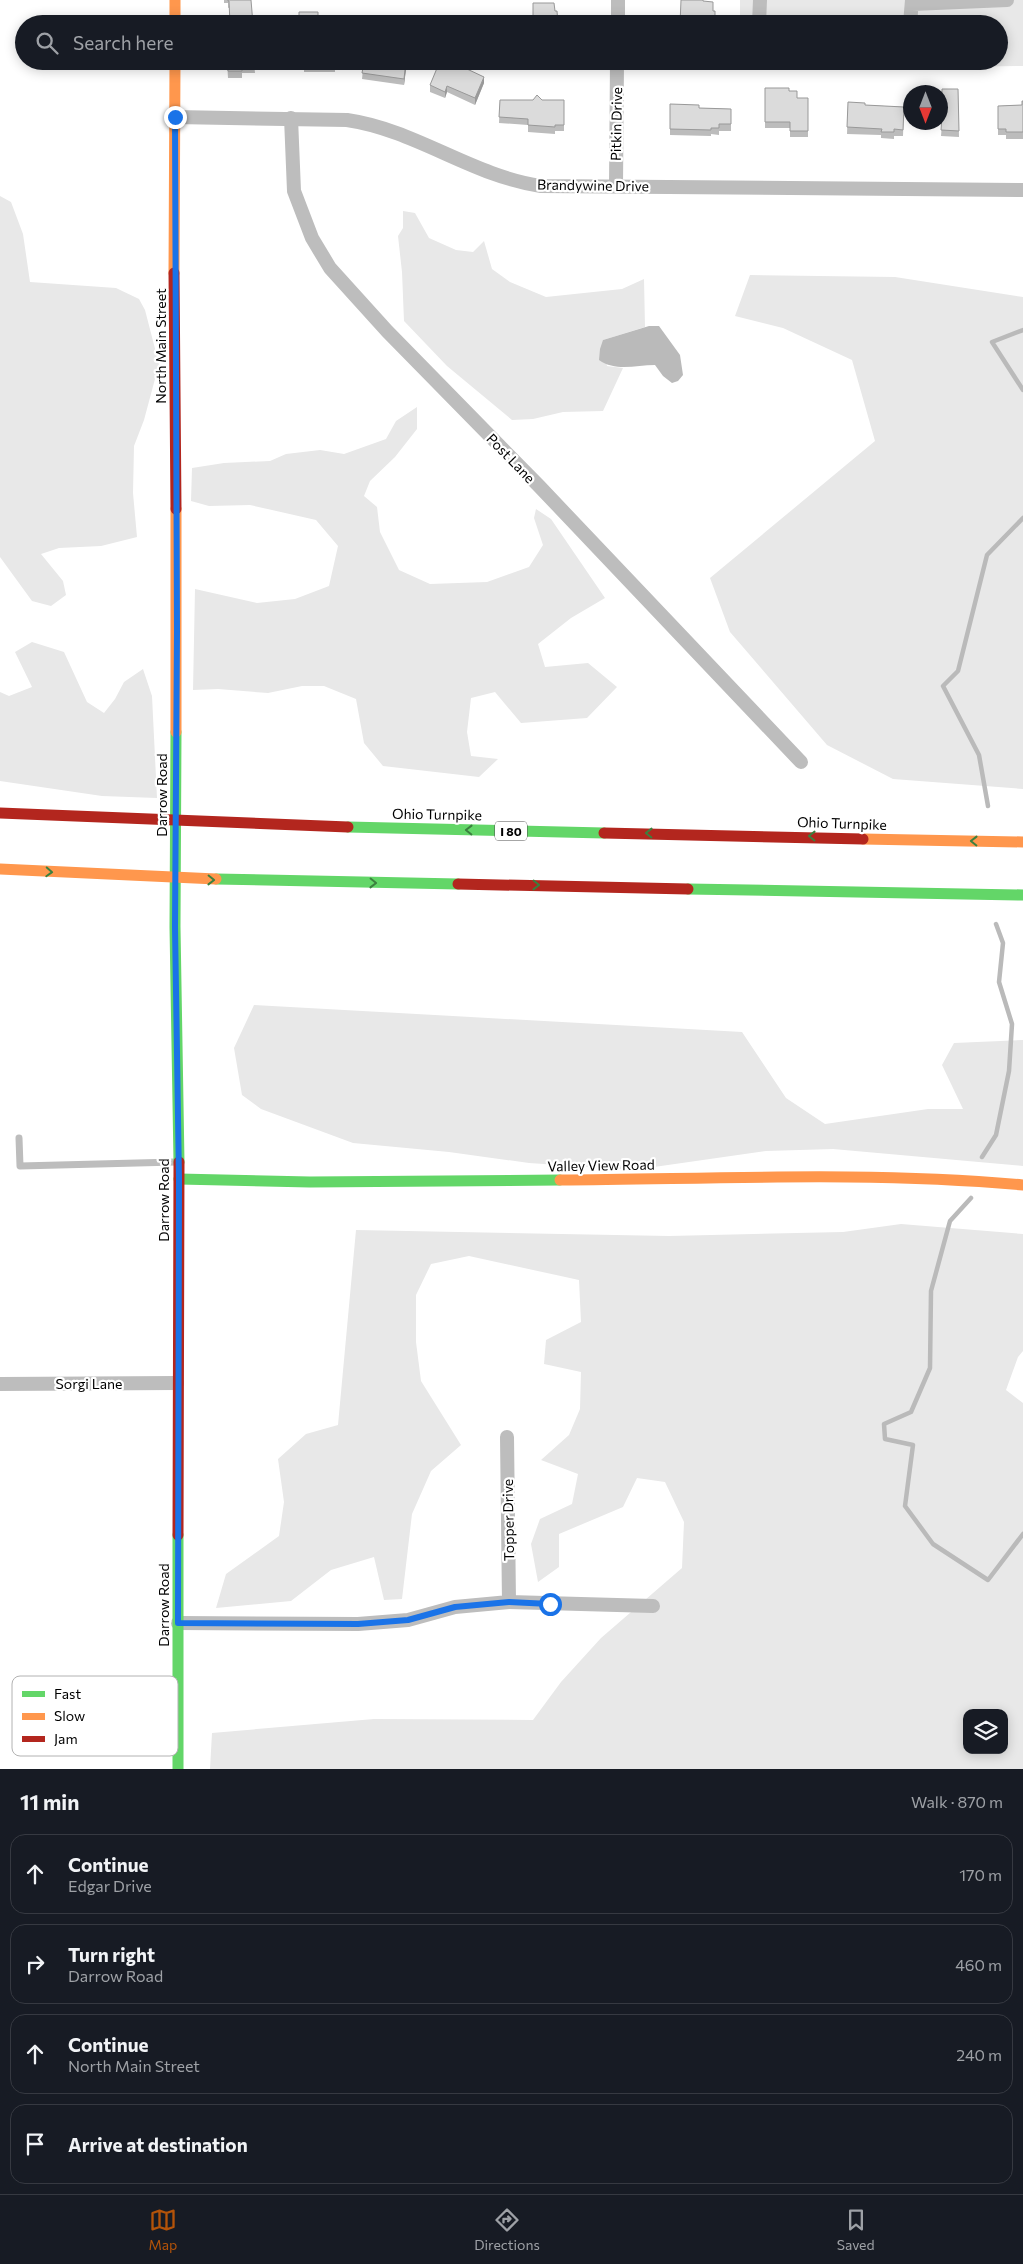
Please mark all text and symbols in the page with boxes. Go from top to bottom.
search box [15,15,1008,70]
icon: search [33,29,61,57]
text: Search here [73,31,173,54]
north arrow [903,85,948,130]
street label: Pitkin Drive [607,87,625,161]
route end [164,106,187,129]
street label: Brandywine Drive [537,176,649,194]
street label: North Main Street [152,288,169,404]
street label: Post Lane [483,430,539,486]
street label: Darrow Road [153,753,170,837]
street label: Ohio Turnpike [392,805,482,823]
street label: Ohio Turnpike [797,813,887,833]
road number: I 80 [495,821,527,840]
one-way arrow [465,825,473,835]
one-way arrow [645,828,653,839]
one-way arrow [808,831,816,842]
one-way arrow [970,836,978,846]
one-way arrow [45,866,53,877]
one-way arrow [207,874,215,885]
one-way arrow [370,878,378,888]
one-way arrow [532,880,540,890]
street label: Valley View Road [547,1156,655,1174]
street label: Darrow Road [155,1158,172,1242]
street label: Sorgi Lane [56,1375,122,1392]
street label: Topper Drive [499,1479,517,1561]
street label: Darrow Road [155,1563,172,1647]
route start [539,1593,562,1616]
legend [12,1676,178,1756]
text: Fast [54,1685,81,1702]
text: Slow [54,1707,85,1724]
map controls [963,1709,1008,1754]
button: layers [963,1709,1008,1754]
text: Jam [54,1730,78,1747]
text: 11 min [20,1789,79,1814]
text: Walk · 870 m [911,1792,1003,1811]
text: Continue [68,1853,148,1876]
icon: ahead [21,1860,49,1888]
text: 170 m [959,1865,1002,1884]
text: Edgar Drive [68,1876,152,1895]
text: Turn right [68,1943,155,1966]
icon: right [21,1950,49,1978]
text: 460 m [955,1955,1002,1974]
text: Darrow Road [68,1966,163,1985]
text: Continue [68,2033,148,2056]
icon: ahead [21,2040,49,2068]
text: 240 m [956,2045,1002,2064]
text: North Main Street [68,2056,200,2075]
icon: arrive [21,2130,49,2158]
text: Arrive at destination [68,2133,248,2156]
tab: Map [148,2206,177,2253]
tab: Directions [474,2206,540,2253]
tab: Saved [837,2206,875,2253]

